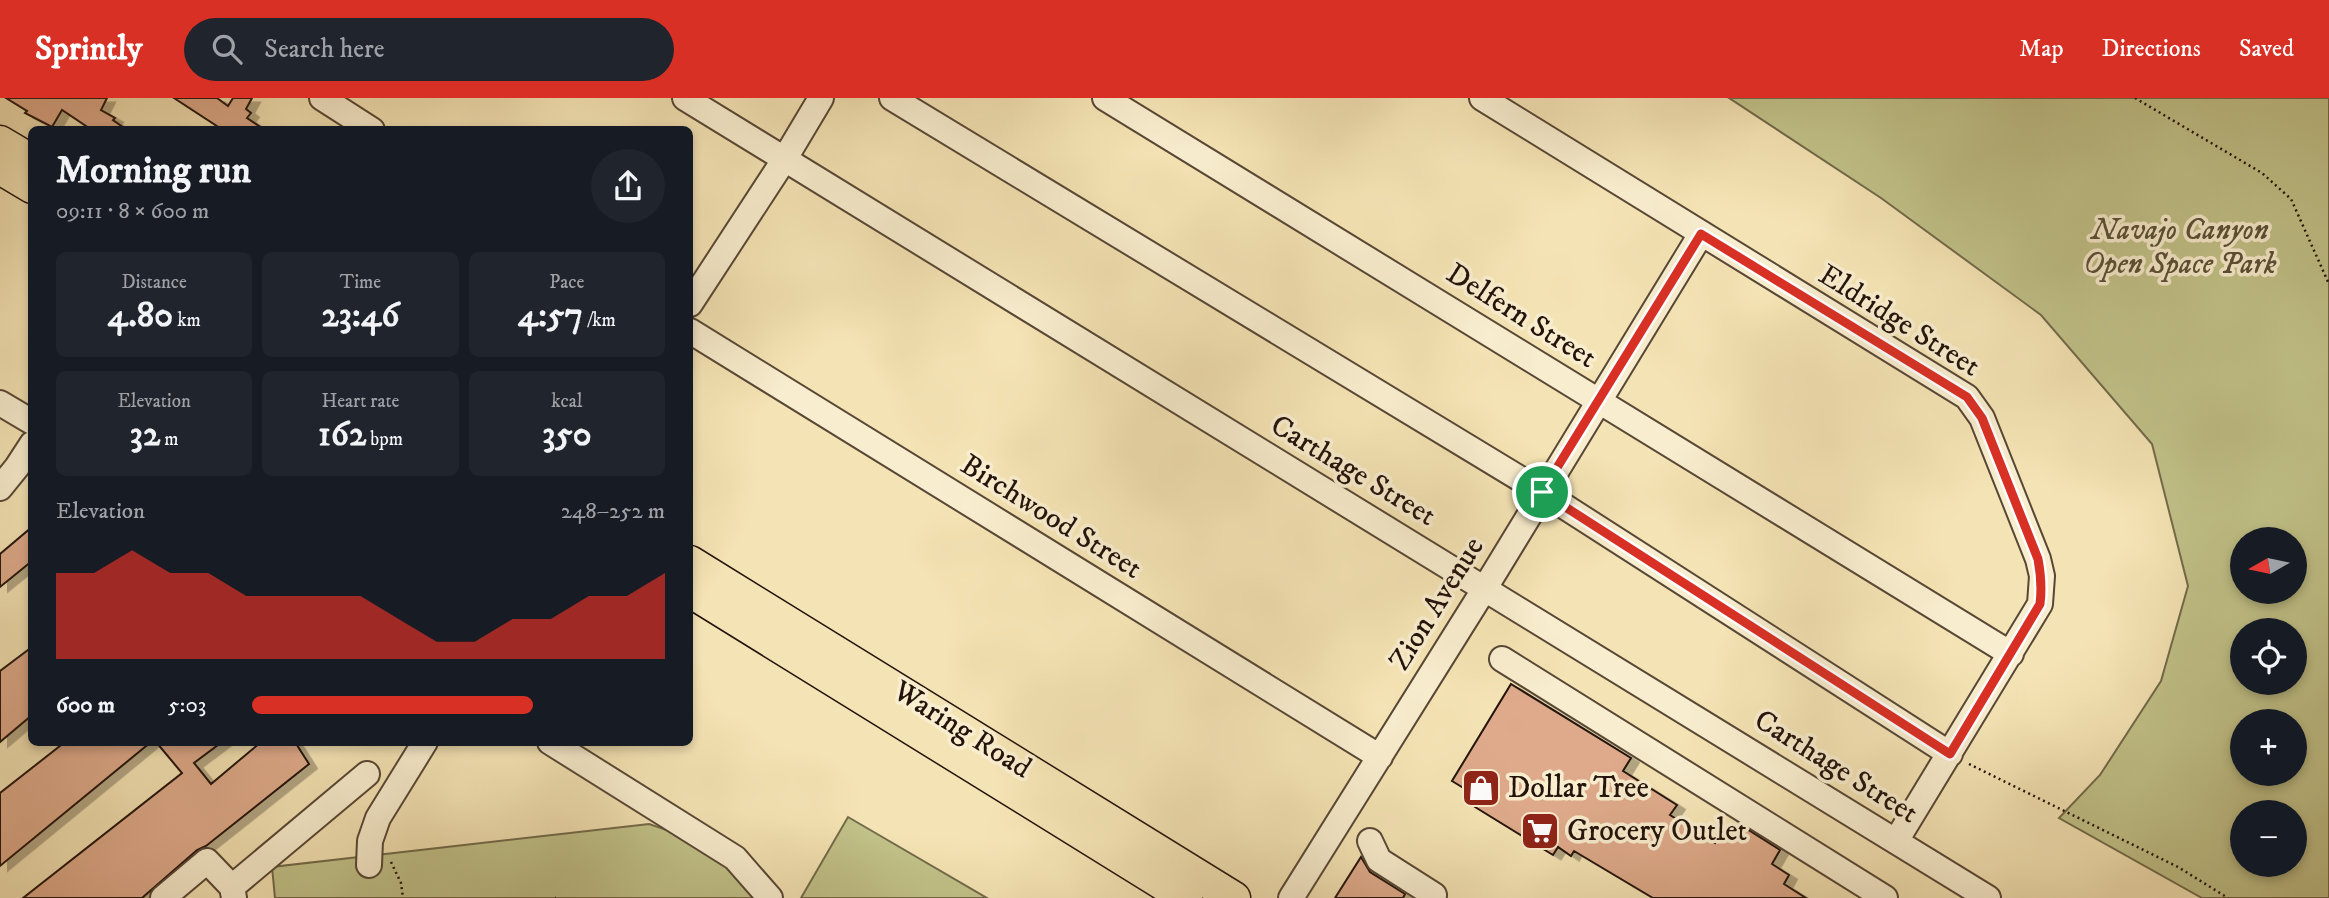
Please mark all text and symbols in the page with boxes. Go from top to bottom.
search box [184,18,674,81]
text: Sprintly [35,29,142,70]
icon: search [208,30,246,68]
text: Search here [264,33,385,66]
text: Map [2019,34,2064,64]
text: Directions [2102,34,2201,64]
text: Saved [2239,34,2294,64]
text: Morning run [56,147,251,195]
button: share [591,149,665,223]
text: 09:11 · 8 × 600 m [56,197,209,226]
park label: Navajo Canyon Open Space Park [2084,212,2277,283]
street label: Delfern Street [1439,255,1603,377]
street label: Eldridge Street [1811,257,1987,385]
text: Distance [121,271,187,294]
text: Time [340,271,381,294]
text: Pace [549,271,584,294]
text: 4.80 [107,294,173,338]
text: 23:46 [322,294,399,338]
text: 4:57 [518,294,583,338]
text: km [173,309,201,332]
text: /km [583,309,616,332]
text: Elevation [117,390,191,413]
text: Heart rate [322,390,399,413]
text: kcal [551,390,582,413]
street label: Carthage Street [1264,407,1442,535]
text: 32 [130,413,160,457]
text: 162 [318,413,366,457]
text: 350 [542,413,591,457]
text: m [160,428,178,451]
text: bpm [366,428,403,451]
street label: Birchwood Street [954,447,1148,587]
pin [1512,462,1572,522]
icon: arrive [1523,473,1561,511]
text: Elevation [56,497,145,526]
text: 248–252 m [561,497,665,526]
north arrow [2230,527,2306,604]
map controls [2230,527,2307,877]
street label: Zion Avenue [1382,531,1492,677]
button: locate [2230,618,2307,695]
street label: Waring Road [885,672,1038,787]
text: 600 m [56,691,115,720]
text: 5:03 [168,691,206,720]
street label: Carthage Street [1747,702,1925,832]
button: + [2230,709,2307,786]
shop icon: Dollar Tree [1460,767,1502,809]
place label: Dollar Tree [1508,770,1649,807]
button: − [2230,800,2307,877]
supermarket icon: Grocery Outlet [1519,810,1561,852]
place label: Grocery Outlet [1567,813,1747,850]

